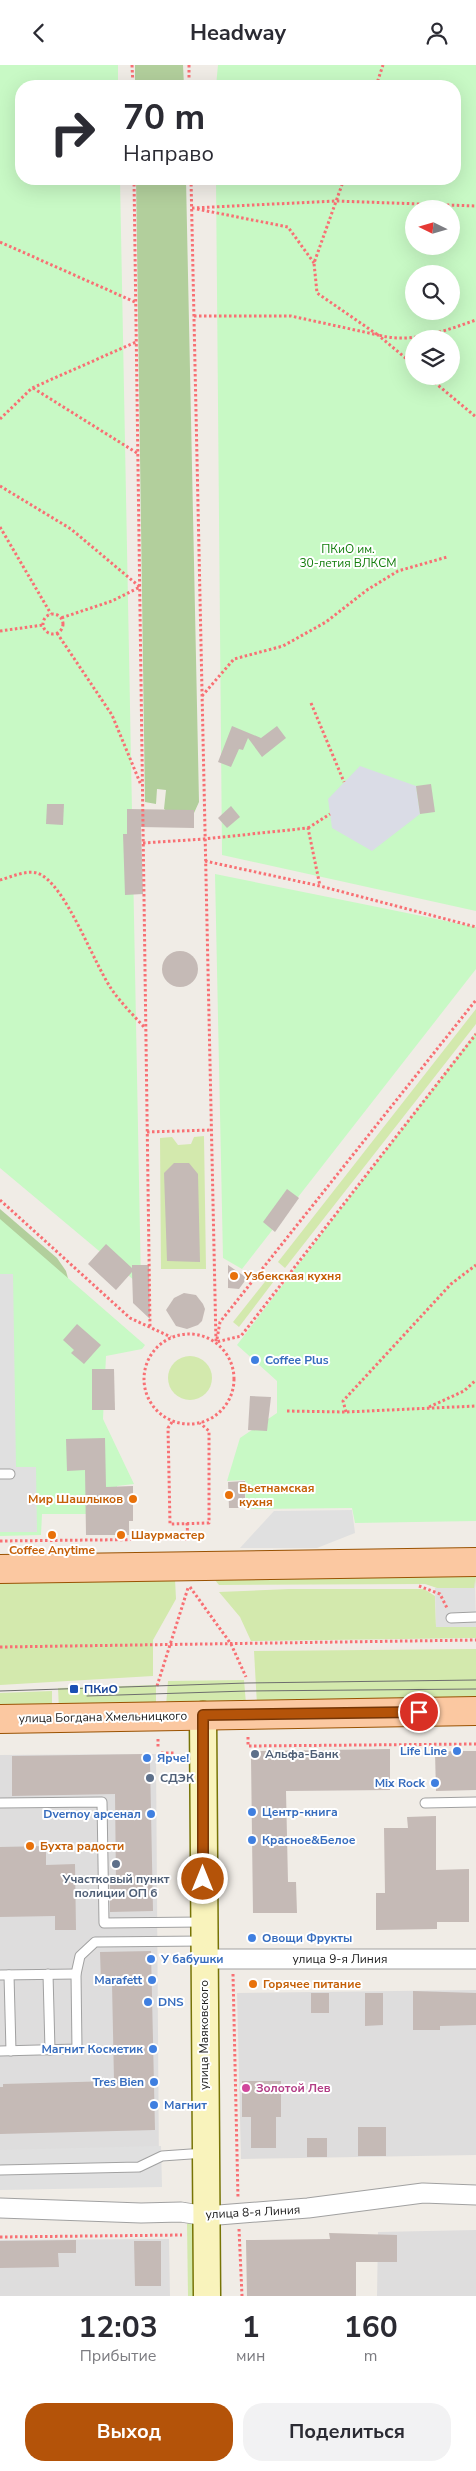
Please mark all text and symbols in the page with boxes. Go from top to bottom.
text: Headway [190,18,286,48]
icon: back [25,19,53,47]
icon: person [423,19,451,47]
text: 70 m [123,94,205,141]
icon: right [40,100,105,165]
text: Направо [123,139,214,169]
north arrow [405,200,460,255]
map controls [405,200,460,385]
button: search [405,265,460,320]
button: layers [405,330,460,385]
park label: ПКиО им. 30-летия ВЛКСМ [299,541,397,571]
place label: Узбекская кухня [243,1268,341,1284]
marker: Узбекская кухня [228,1270,240,1282]
place label: Coffee Plus [265,1352,329,1368]
marker: Coffee Plus [249,1354,261,1366]
place label: Вьетнамская кухня [239,1480,315,1510]
marker: Вьетнамская кухня [223,1489,235,1501]
place label: Мир Шашлыков [28,1491,123,1507]
marker: Мир Шашлыков [127,1493,139,1505]
place label: Шаурмастер [131,1527,205,1543]
marker: Coffee Anytime [46,1529,58,1541]
marker: Шаурмастер [115,1529,127,1541]
place label: Coffee Anytime [9,1542,96,1558]
place label: ПКиО [84,1681,118,1697]
marker: ПКиО [68,1683,80,1695]
pin [398,1691,440,1733]
icon: arrive [405,1698,433,1726]
street label: улица Богдана Хмельницкого [19,1708,188,1726]
place label: Life Line [400,1743,447,1759]
marker: Life Line [451,1745,463,1757]
place label: Альфа-Банк [265,1746,339,1762]
marker: Альфа-Банк [249,1748,261,1760]
place label: Ярче! [157,1750,189,1766]
marker: Ярче! [141,1752,153,1764]
place label: СДЭК [160,1770,195,1786]
marker: СДЭК [144,1772,156,1784]
place label: Mix Rock [375,1775,426,1791]
marker: Mix Rock [429,1777,441,1789]
place label: Центр-книга [262,1804,338,1820]
place label: Dvernoy арсенал [43,1806,141,1822]
marker: Центр-книга [246,1806,258,1818]
marker: Dvernoy арсенал [145,1808,157,1820]
place label: Красное&Белое [262,1832,356,1848]
marker: Красное&Белое [246,1834,258,1846]
place label: Бухта радости [40,1838,124,1854]
marker: Бухта радости [24,1840,36,1852]
position arrow [176,1852,228,1904]
marker: Участковый пункт полиции ОП 6 [110,1858,122,1870]
place label: Участковый пункт полиции ОП 6 [62,1871,170,1901]
place label: Овощи Фрукты [262,1930,352,1946]
marker: Овощи Фрукты [246,1932,258,1944]
place label: У бабушки [160,1951,223,1967]
street label: улица 9-я Линия [293,1951,387,1967]
marker: У бабушки [145,1953,157,1965]
place label: Marafett [94,1972,142,1988]
marker: Marafett [146,1974,158,1986]
place label: Горячее питание [263,1976,361,1992]
marker: Горячее питание [247,1978,259,1990]
street label: улица Маяковского [196,1980,212,2090]
place label: DNS [158,1994,184,2010]
marker: DNS [142,1996,154,2008]
place label: Магнит Косметик [41,2041,143,2057]
marker: Магнит Косметик [147,2043,159,2055]
place label: Tres Bien [92,2074,144,2090]
marker: Tres Bien [148,2076,160,2088]
place label: Золотой Лев [256,2080,331,2096]
marker: Золотой Лев [240,2082,252,2094]
place label: Магнит [164,2097,207,2113]
marker: Магнит [148,2099,160,2111]
street label: улица 8-я Линия [205,2202,301,2222]
text: 12:03 [78,2307,158,2348]
text: 1 [242,2307,260,2348]
text: 160 [344,2307,398,2348]
text: Прибытие [80,2345,156,2367]
text: мин [236,2345,265,2367]
text: m [364,2345,378,2367]
button: Выход [25,2403,233,2461]
button: Поделиться [243,2403,451,2461]

